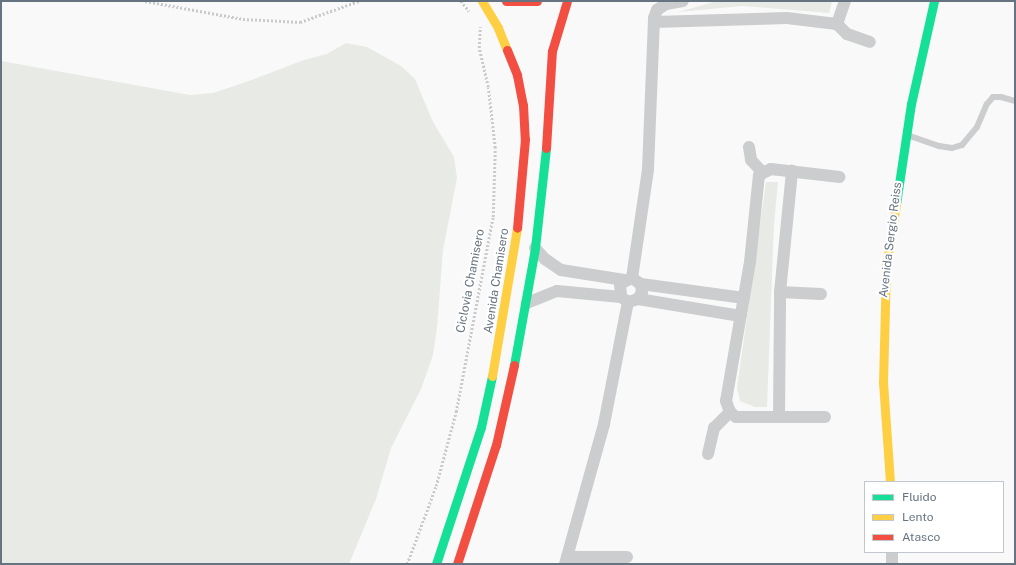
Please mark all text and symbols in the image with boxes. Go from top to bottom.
street label: Avenida Sergio Reiss [877,181,905,299]
street label: Avenida Chamisero [482,227,512,335]
street label: Ciclovia Chamisero [454,228,488,334]
legend [864,481,1004,553]
text: Fluido [902,490,937,504]
text: Lento [902,510,933,524]
text: Atasco [902,530,940,544]

